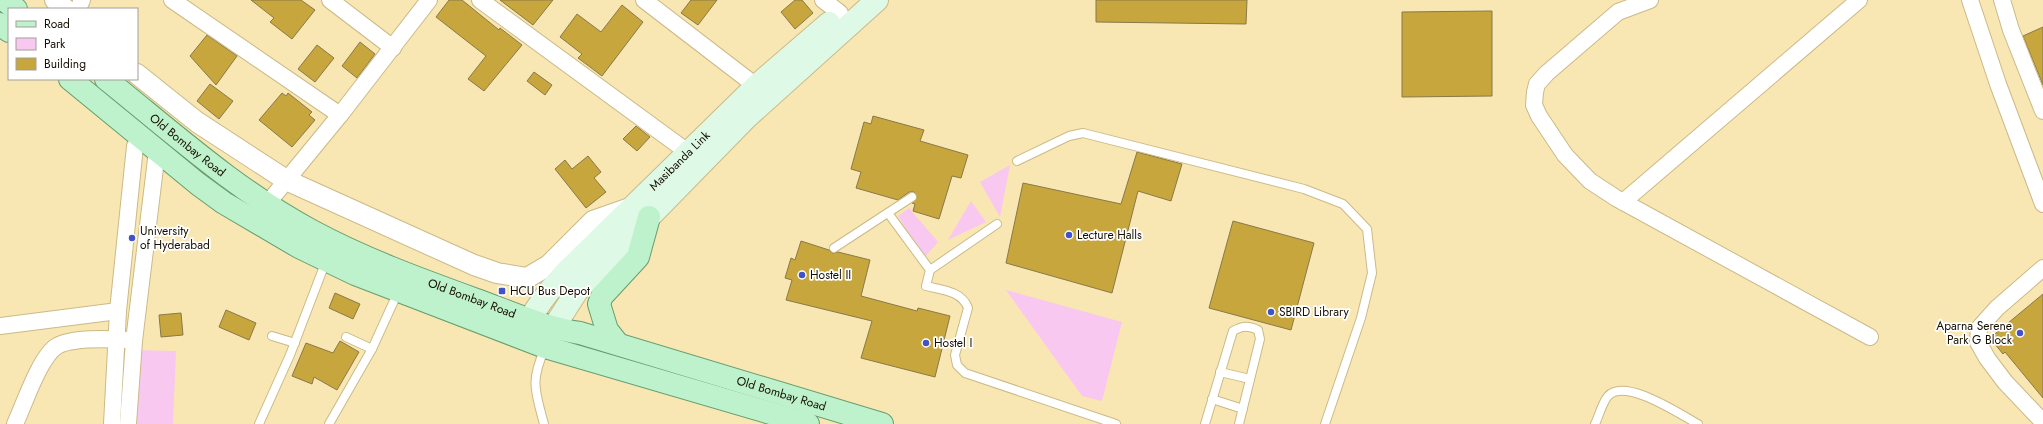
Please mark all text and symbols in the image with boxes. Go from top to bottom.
legend [8,8,138,80]
text: Road [44,15,70,33]
text: Park [44,35,66,53]
text: Building [44,55,86,73]
street label: Old Bombay Road [146,109,229,181]
street label: Masibanda Link [645,126,715,195]
place label: University of Hyderabad [140,222,210,254]
place label: Lecture Halls [1077,226,1142,244]
marker: Lecture Halls [1064,230,1074,240]
marker: University of Hyderabad [127,233,137,243]
place label: Hostel II [810,266,851,284]
marker: Hostel II [797,270,807,280]
street label: Old Bombay Road [425,274,518,323]
place label: HCU Bus Depot [510,282,590,300]
marker: HCU Bus Depot [497,286,507,296]
place label: SBIRD Library [1279,303,1349,321]
marker: SBIRD Library [1266,307,1276,317]
place label: Aparna Serene Park G Block [1936,317,2013,349]
marker: Aparna Serene Park G Block [2015,328,2025,338]
place label: Hostel I [934,334,972,352]
marker: Hostel I [921,338,931,348]
street label: Old Bombay Road [734,372,828,416]

